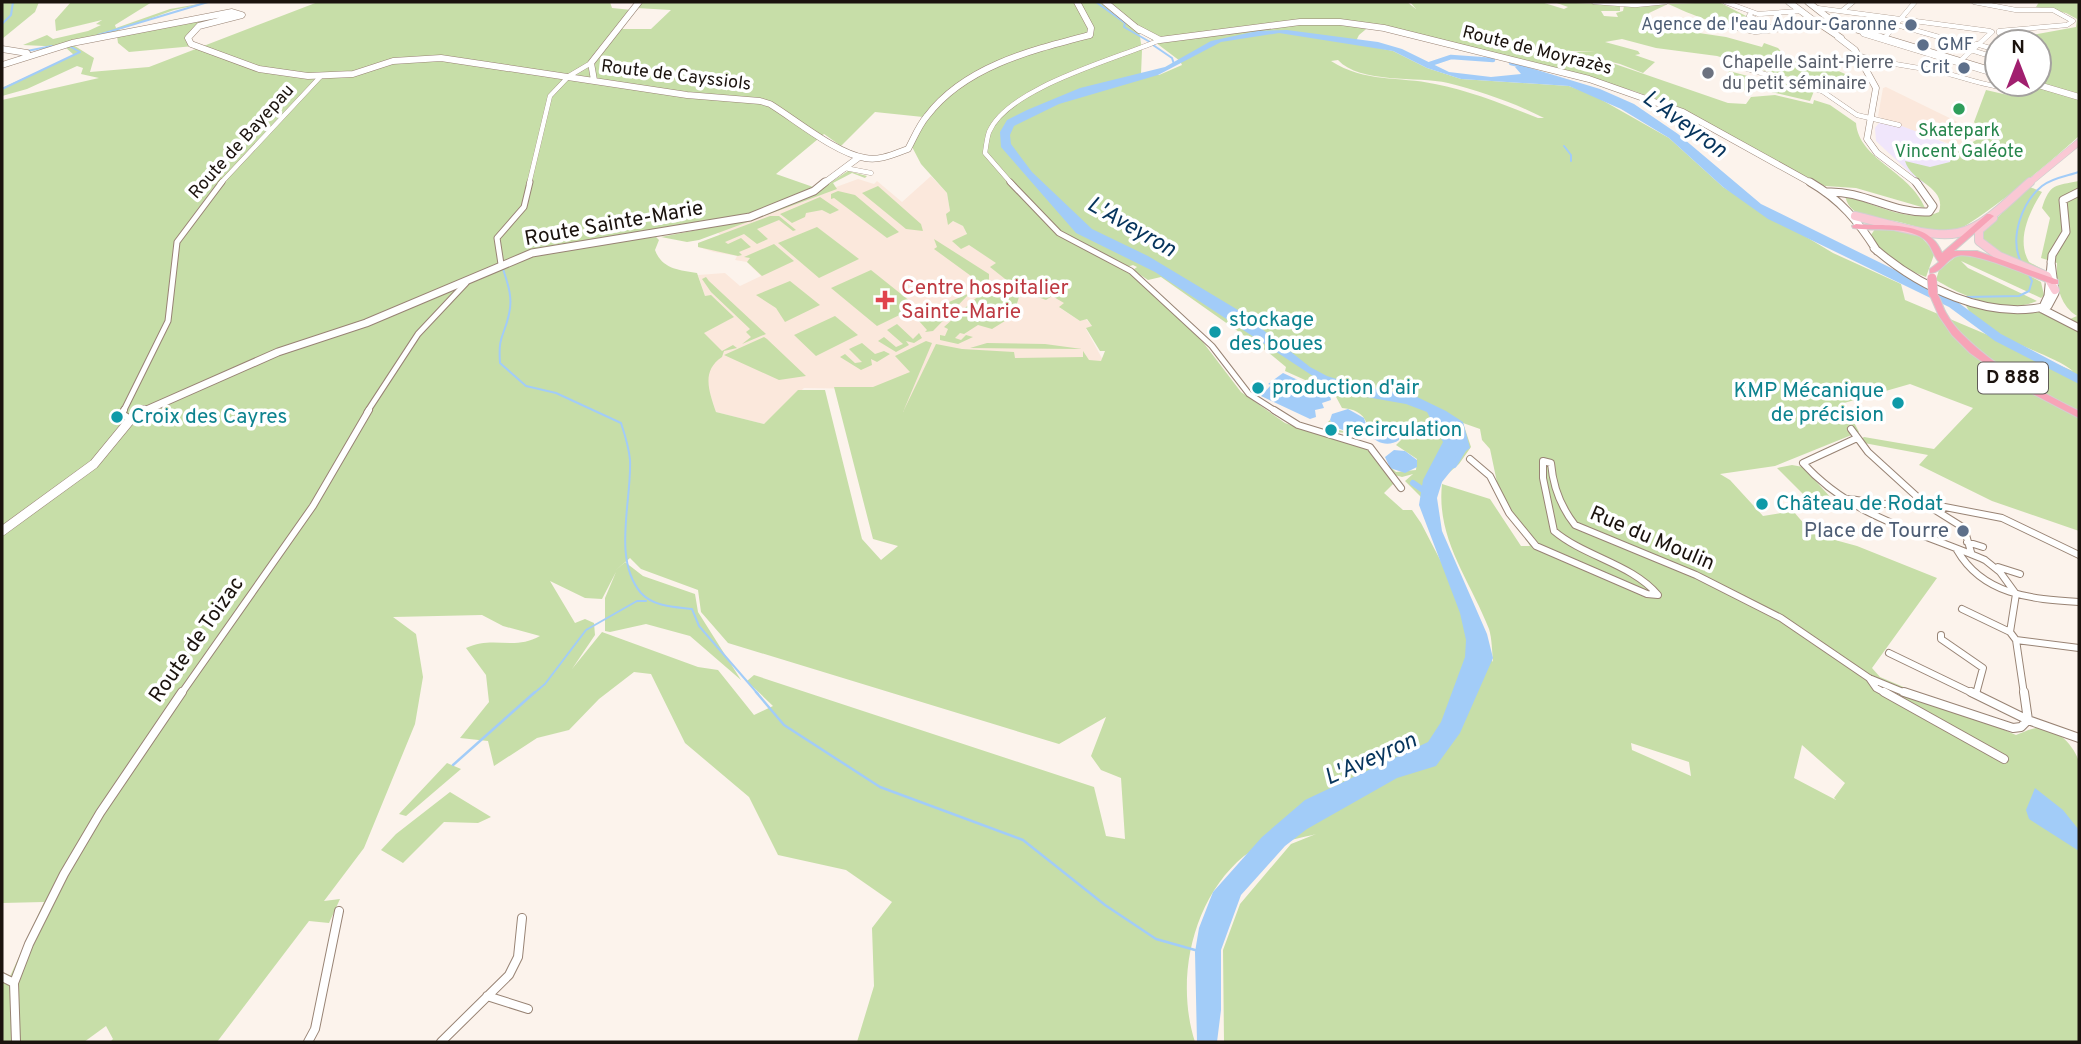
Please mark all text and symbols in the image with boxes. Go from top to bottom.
place label: Agence de l'eau Adour-Garonne [1641,14,1897,37]
marker: Agence de l'eau Adour-Garonne [1903,17,1919,33]
street label: Route de Moyrazès [1460,21,1614,81]
north arrow [1983,28,2053,98]
place label: GMF [1937,34,1974,57]
text: N [2011,36,2025,60]
marker: GMF [1915,37,1931,53]
place label: Chapelle Saint-Pierre du petit séminaire [1722,52,1894,96]
street label: Route de Cayssiols [600,55,752,97]
place label: Crit [1920,57,1950,80]
marker: Crit [1956,60,1972,76]
marker: Chapelle Saint-Pierre du petit séminaire [1700,65,1716,81]
street label: Route de Bayepau [184,80,300,204]
water label: L'Aveyron [1636,84,1733,166]
marker: Skatepark Vincent Galéote [1951,101,1967,117]
place label: Skatepark Vincent Galéote [1894,120,2024,164]
water label: L'Aveyron [1081,191,1181,265]
street label: Route Sainte-Marie [522,195,706,253]
place label: Centre hospitalier Sainte-Marie [901,275,1069,326]
marker: Centre hospitalier Sainte-Marie [875,290,895,310]
place label: stockage des boues [1229,307,1323,358]
marker: stockage des boues [1207,324,1223,340]
road number: D 888 [1978,362,2048,394]
place label: production d'air [1272,375,1419,402]
place label: KMP Mécanique de précision [1733,378,1884,429]
marker: production d'air [1250,380,1266,396]
marker: KMP Mécanique de précision [1890,395,1906,411]
place label: Croix des Cayres [131,404,287,431]
marker: Croix des Cayres [109,409,125,425]
place label: recirculation [1345,417,1462,444]
marker: recirculation [1323,422,1339,438]
place label: Château de Rodat [1776,491,1943,518]
marker: Château de Rodat [1754,496,1770,512]
street label: Rue du Moulin [1585,501,1719,577]
place label: Place de Tourre [1804,518,1949,545]
marker: Place de Tourre [1955,523,1971,539]
street label: Route de Toizac [143,572,251,708]
water label: L'Aveyron [1320,727,1422,793]

